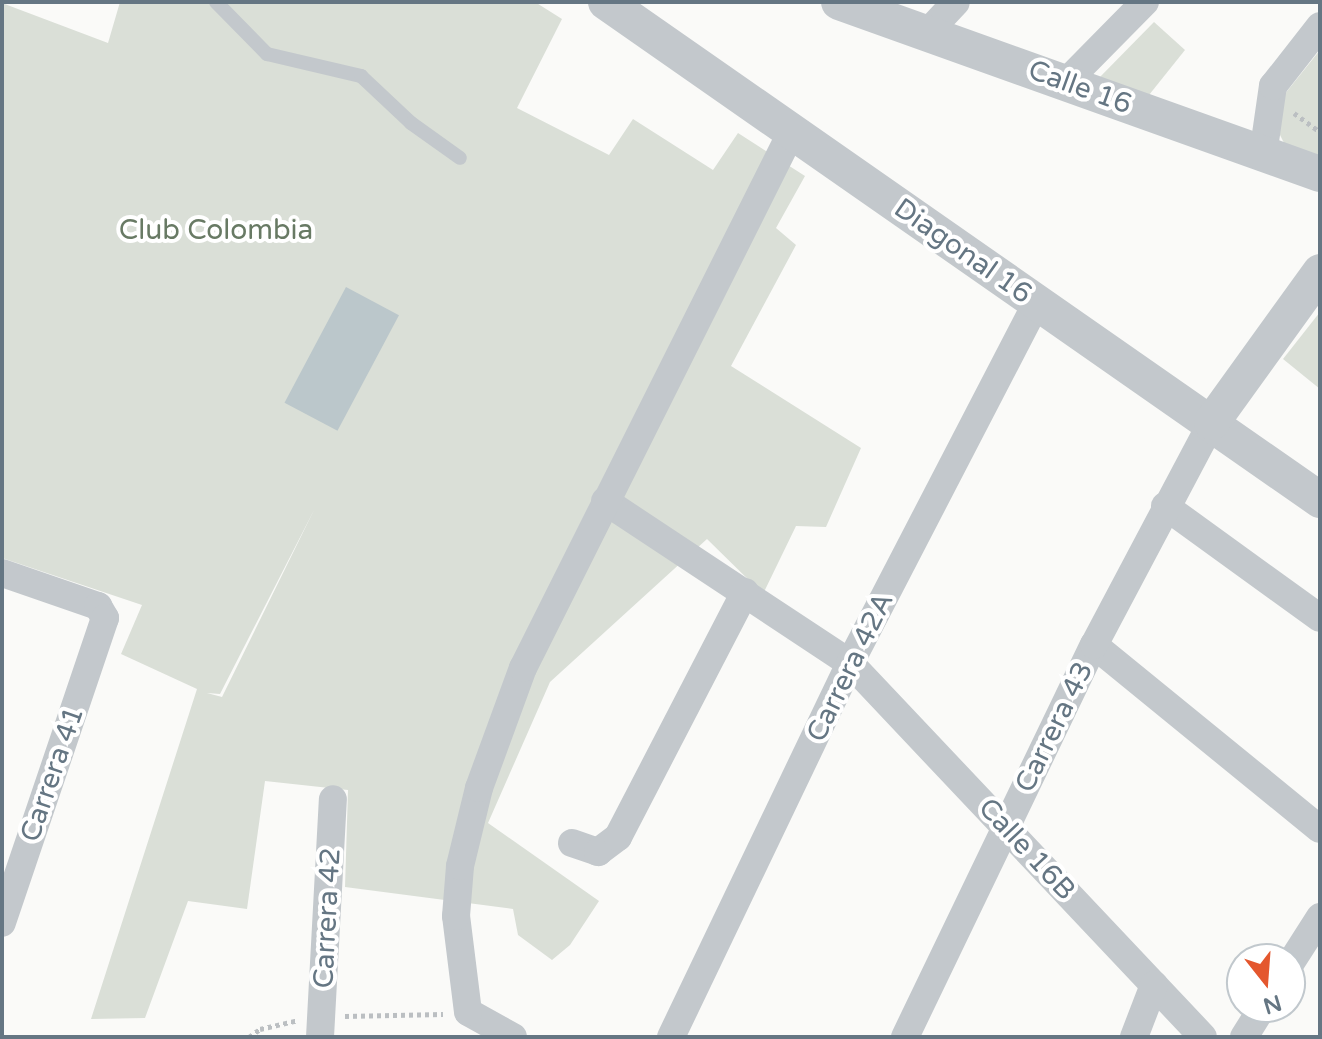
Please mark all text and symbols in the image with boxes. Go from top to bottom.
street label: Calle 16 [1024,53,1136,121]
street label: Diagonal 16 [888,191,1038,311]
park label: Club Colombia [119,213,313,247]
street label: Carrera 42A [799,587,901,747]
street label: Carrera 43 [1008,656,1100,798]
street label: Carrera 41 [13,702,91,846]
street label: Calle 16B [971,791,1083,907]
street label: Carrera 42 [307,847,347,989]
north arrow [1226,943,1306,1023]
text: N [1260,989,1285,1019]

